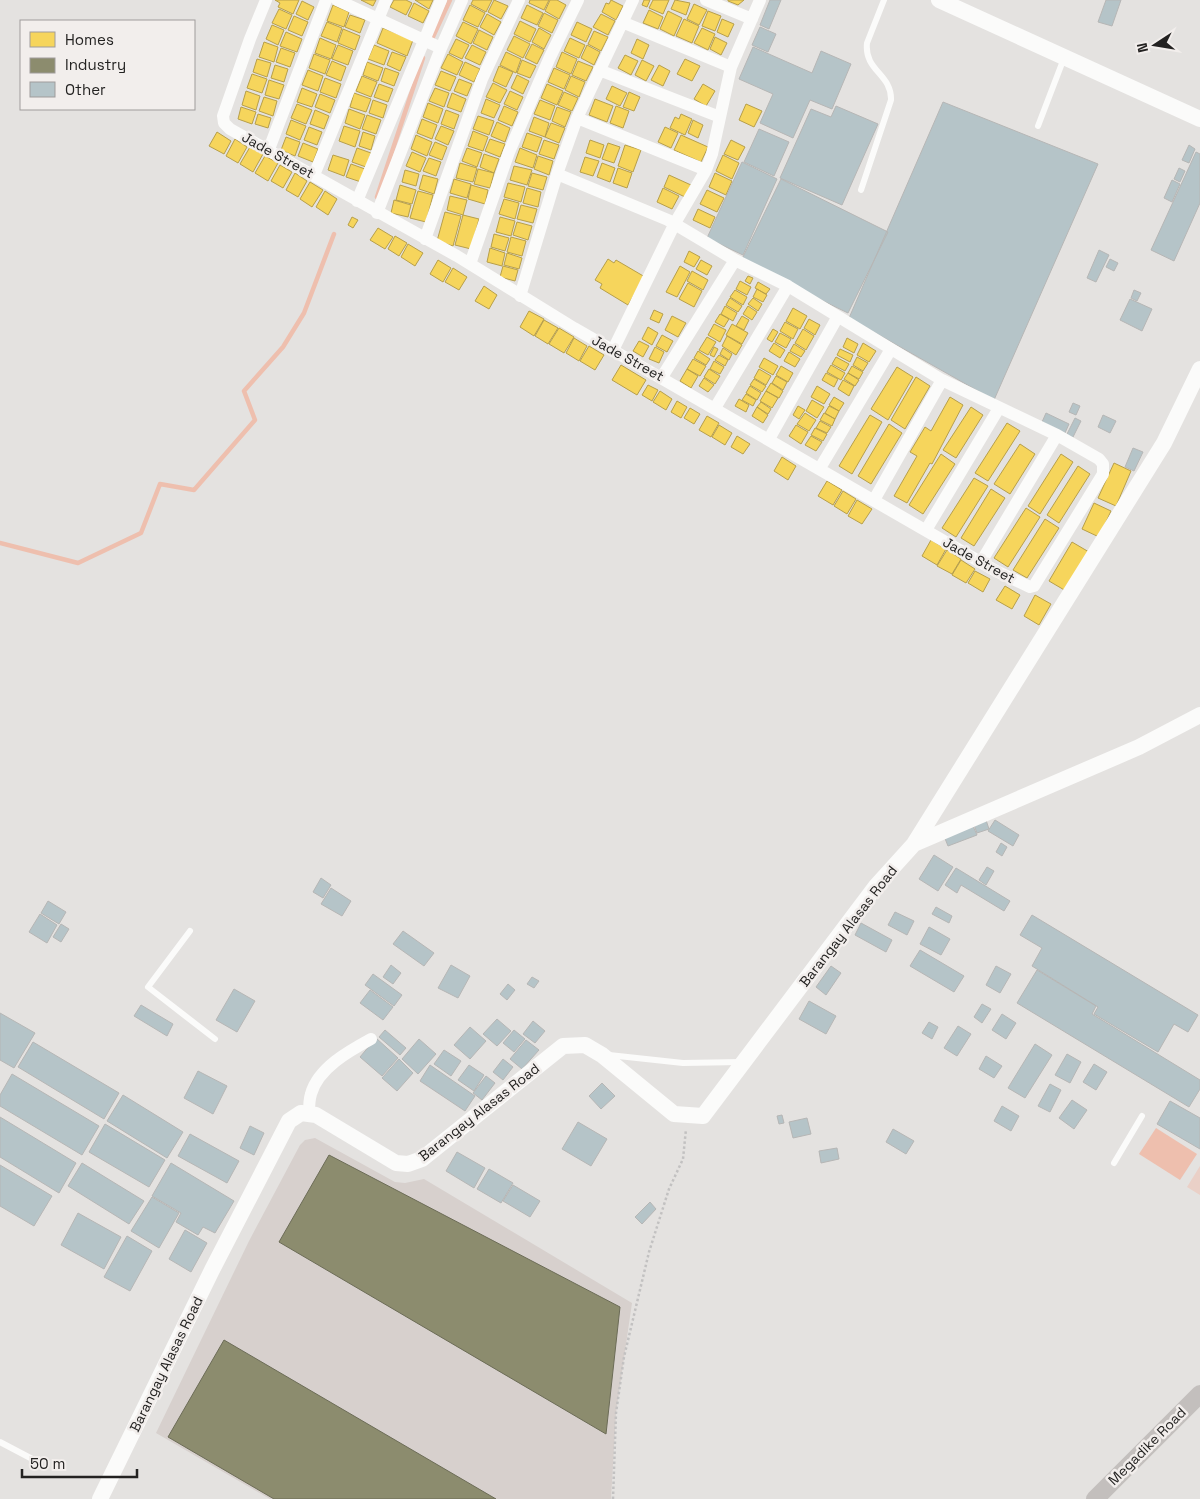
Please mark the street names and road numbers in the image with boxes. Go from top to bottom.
street label: Jade Street [239,128,317,182]
street label: Jade Street [589,331,667,385]
street label: Jade Street [940,533,1018,587]
street label: Barangay Alasas Road [795,862,901,990]
street label: Barangay Alasas Road [415,1059,543,1165]
street label: Barangay Alasas Road [125,1293,207,1435]
street label: Megadike Road [1104,1403,1190,1489]

